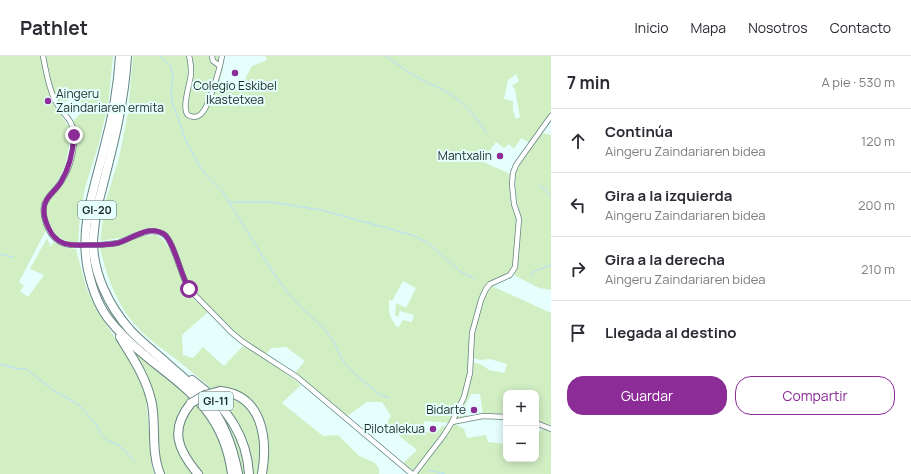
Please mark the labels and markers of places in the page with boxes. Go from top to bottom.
marker: Colegio Eskibel Ikastetxea [230,68,240,78]
place label: Colegio Eskibel Ikastetxea [193,77,277,108]
place label: Aingeru Zaindariaren ermita [56,85,164,116]
marker: Aingeru Zaindariaren ermita [43,96,53,106]
place label: Mantxalin [438,147,492,164]
marker: Mantxalin [495,151,505,161]
place label: Bidarte [426,401,466,418]
marker: Bidarte [469,405,479,415]
place label: Pilotalekua [364,420,425,437]
marker: Pilotalekua [428,424,438,434]

